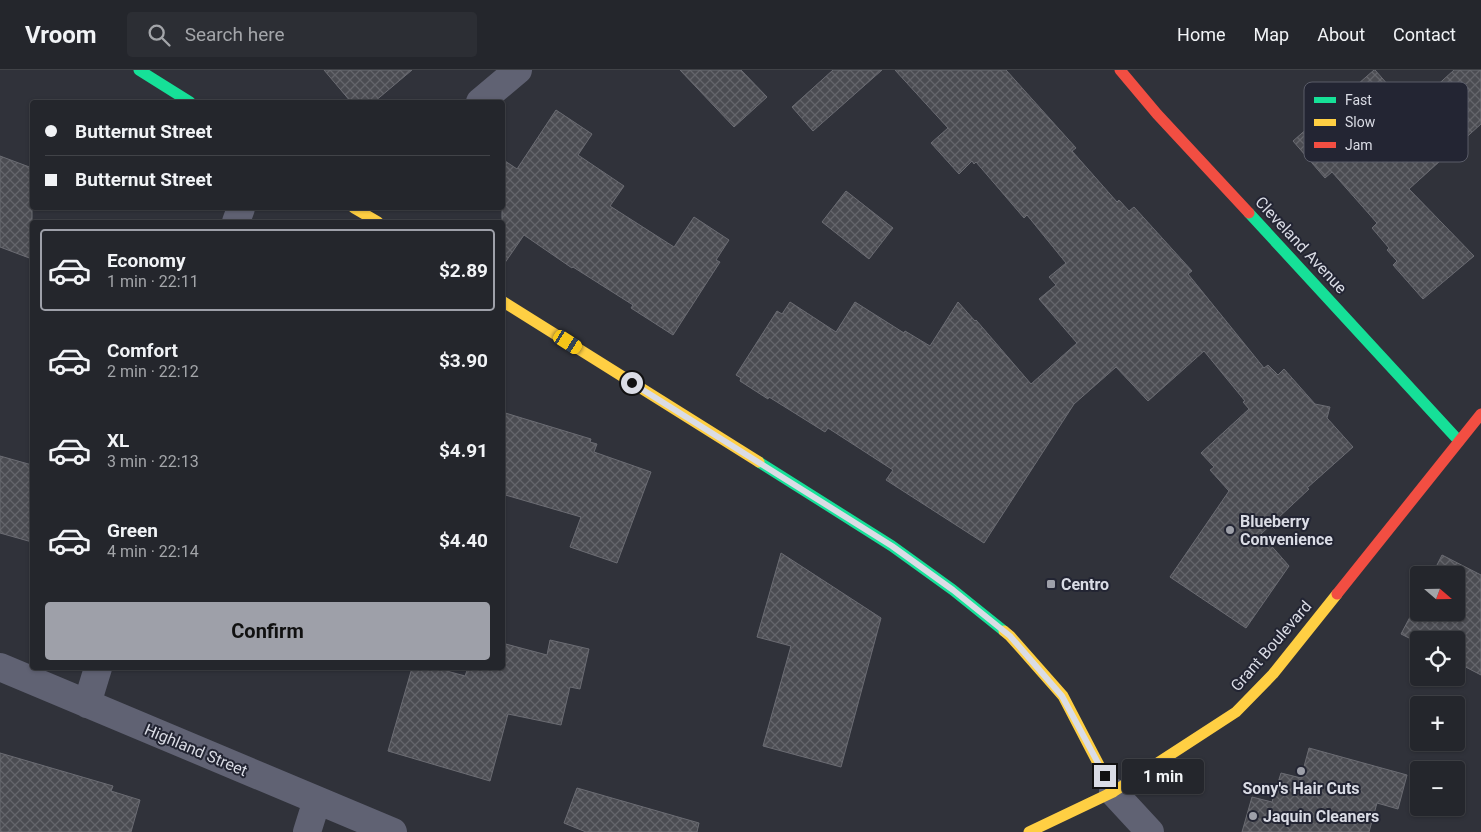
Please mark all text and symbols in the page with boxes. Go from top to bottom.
search box [127,12,477,57]
text: Vroom [25,21,97,49]
icon: search [145,21,173,49]
text: Search here [185,23,285,46]
text: Home [1177,24,1226,45]
text: Map [1254,24,1289,45]
text: About [1317,24,1365,45]
text: Contact [1393,24,1456,45]
legend [1304,82,1468,162]
text: Fast [1345,92,1372,108]
text: Slow [1345,114,1376,130]
text: Butternut Street [75,120,212,143]
text: Jam [1345,137,1373,153]
text: Butternut Street [75,168,212,191]
street label: Cleveland Avenue [1251,193,1351,297]
icon: car [47,248,92,293]
text: Economy [107,249,186,272]
text: $2.89 [439,259,488,282]
text: 1 min · 22:11 [107,272,199,291]
car [551,328,584,356]
icon: car [47,338,92,383]
text: Comfort [107,339,178,362]
text: $3.90 [439,349,488,372]
text: 2 min · 22:12 [107,362,199,381]
route start [621,372,643,394]
icon: car [47,428,92,473]
text: XL [107,429,129,452]
text: $4.91 [439,439,488,462]
text: 3 min · 22:13 [107,452,199,471]
place label: Blueberry Convenience [1240,512,1333,549]
icon: car [47,518,92,563]
text: Green [107,519,158,542]
marker: Blueberry Convenience [1224,524,1236,536]
text: $4.40 [439,529,488,552]
text: 4 min · 22:14 [107,542,199,561]
north arrow [1410,566,1465,621]
map controls [1410,566,1465,816]
place label: Centro [1061,575,1109,594]
marker: Centro [1045,578,1057,590]
street label: Grant Boulevard [1227,597,1315,695]
button: Confirm [45,602,490,660]
button: locate [1410,631,1465,686]
button: + [1410,696,1465,751]
street label: Highland Street [142,720,250,780]
callout: 1 min [1122,758,1205,794]
button: − [1410,761,1465,816]
route end [1094,765,1116,787]
marker: Sony's Hair Cuts [1295,765,1307,777]
text: 1 min [1143,767,1183,786]
place label: Sony's Hair Cuts [1242,779,1360,798]
place label: Jaquin Cleaners [1263,807,1379,826]
marker: Jaquin Cleaners [1247,810,1259,822]

